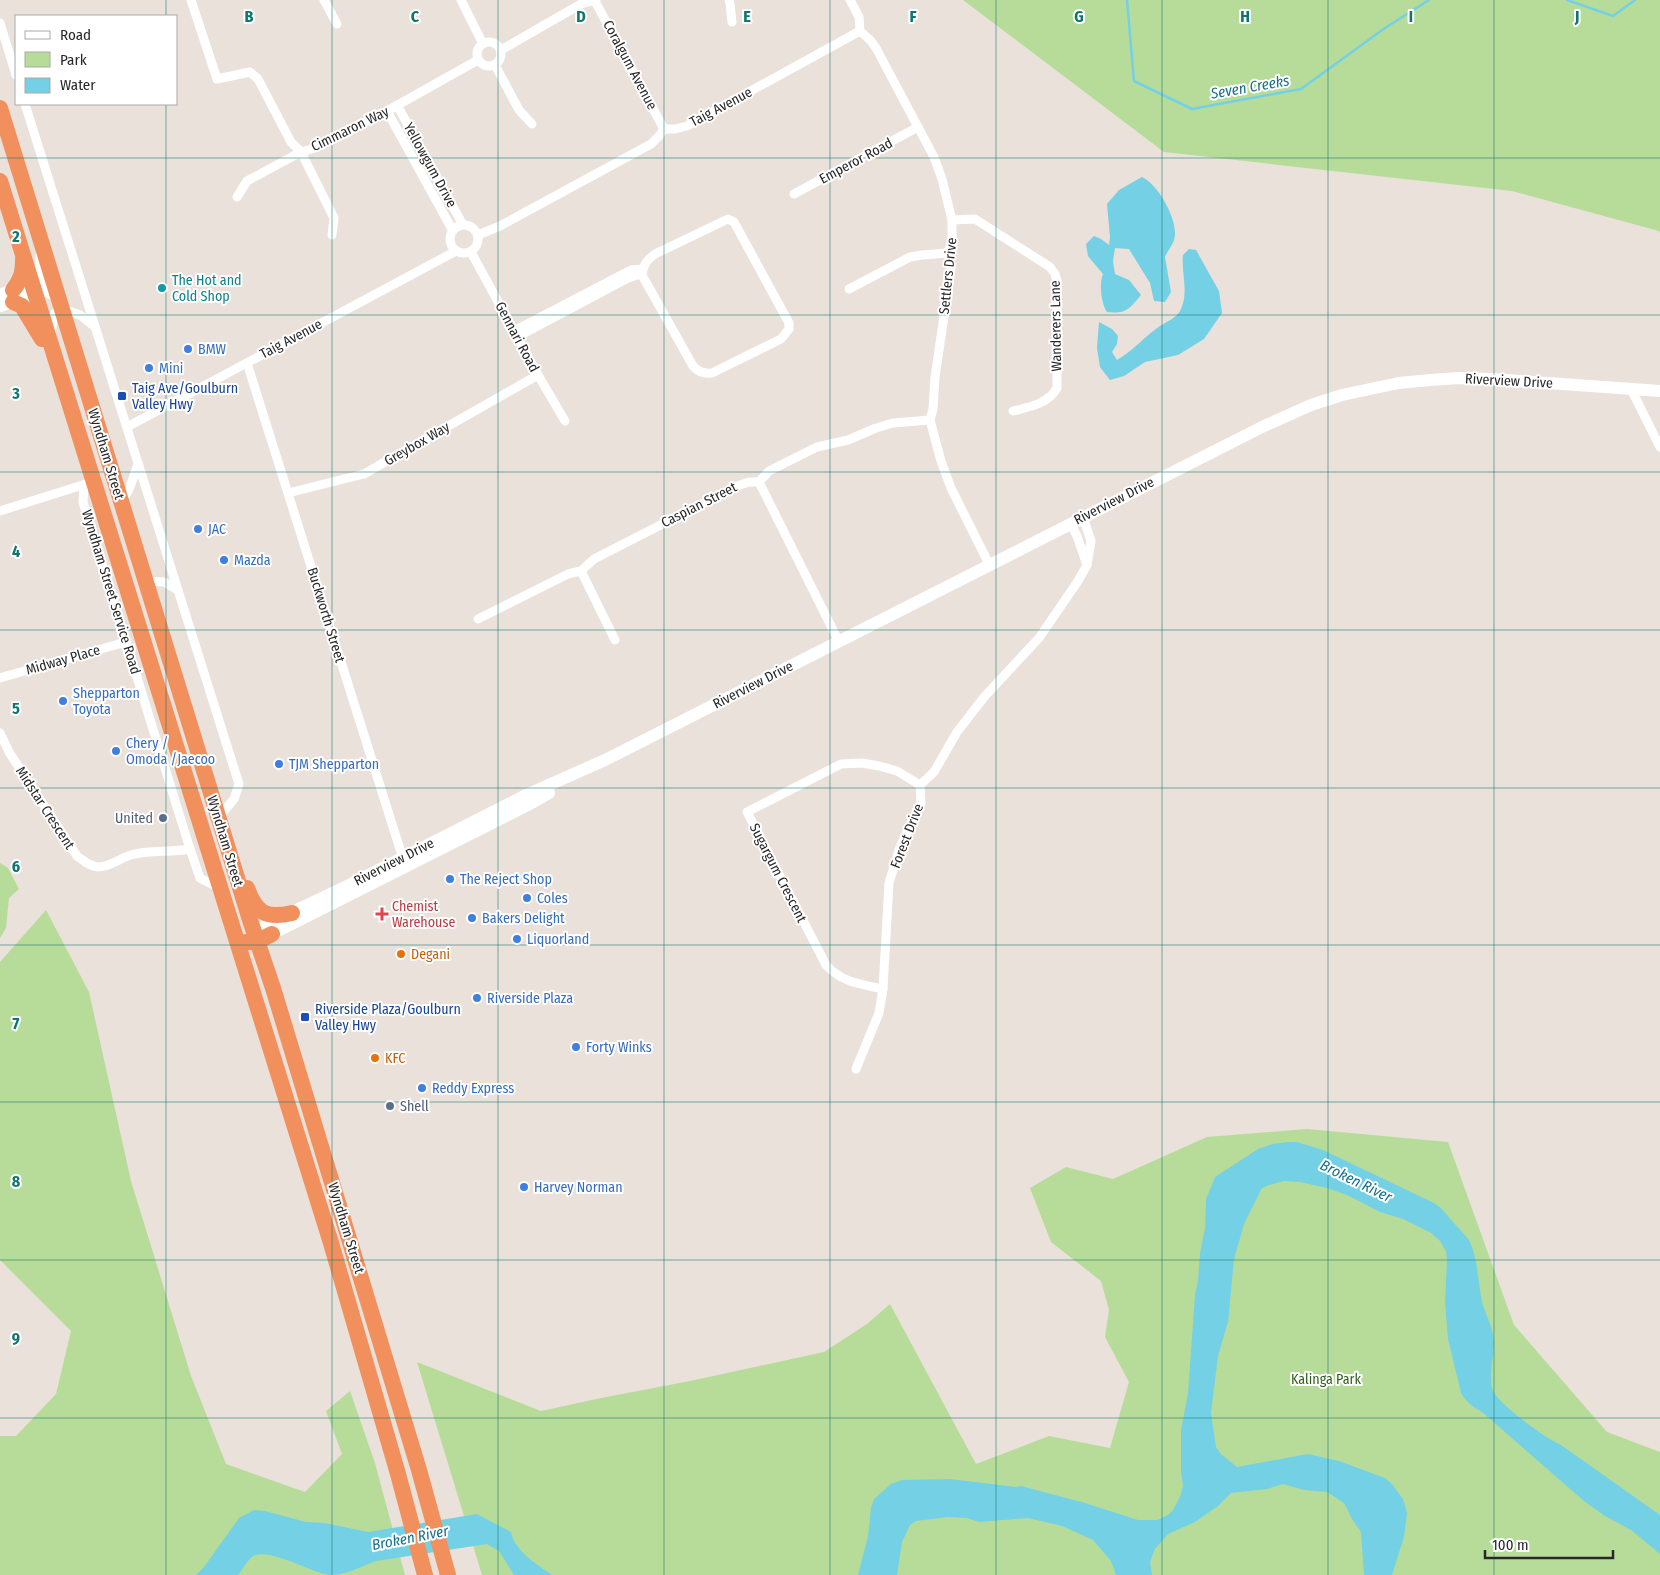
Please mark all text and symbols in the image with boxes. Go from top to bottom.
text: B [245,7,254,26]
text: C [411,7,420,26]
text: D [576,7,586,26]
text: E [743,7,751,26]
text: F [909,7,917,26]
text: G [1074,7,1084,26]
text: H [1240,7,1250,26]
text: I [1409,7,1413,26]
text: J [1574,7,1579,26]
legend [15,15,178,105]
street label: Coralgum Avenue [599,17,661,113]
text: Road [60,26,91,44]
text: Park [60,51,87,69]
water label: Seven Creeks [1208,71,1291,103]
text: Water [60,76,96,94]
street label: Taig Avenue [687,83,755,130]
street label: Cimmaron Way [308,103,392,155]
street label: Yellowgum Drive [400,120,460,210]
street label: Emperor Road [816,135,896,187]
text: 2 [11,227,20,246]
street label: Settlers Drive [936,237,960,315]
place label: The Hot and Cold Shop [172,272,242,305]
street label: Wanderers Lane [1047,280,1065,372]
marker: The Hot and Cold Shop [156,282,168,294]
street label: Gennari Road [491,299,543,375]
street label: Taig Avenue [257,315,325,362]
place label: BMW [198,341,227,358]
marker: BMW [182,343,194,355]
place label: Mini [159,360,183,377]
marker: Mini [143,362,155,374]
street label: Riverview Drive [1465,370,1553,392]
place label: Taig Ave/Goulburn Valley Hwy [132,380,238,413]
text: 3 [11,384,20,403]
marker: Taig Ave/Goulburn Valley Hwy [116,390,128,402]
street label: Wyndham Street [84,406,128,502]
street label: Greybox Way [381,418,453,470]
street label: Riverview Drive [1071,473,1157,529]
street label: Caspian Street [658,478,740,531]
street label: Wyndham Street Service Road [78,508,144,676]
place label: JAC [208,521,226,538]
marker: JAC [192,523,204,535]
text: 4 [12,542,20,561]
place label: Mazda [234,552,271,569]
marker: Mazda [218,554,230,566]
street label: Buckworth Street [303,565,349,665]
street label: Midway Place [24,641,102,679]
street label: Riverview Drive [710,657,796,713]
place label: Shepparton Toyota [73,685,140,718]
marker: Shepparton Toyota [57,695,69,707]
text: 5 [12,699,20,718]
place label: Chery / Omoda /Jaecoo [126,735,215,768]
marker: Chery / Omoda /Jaecoo [110,745,122,757]
place label: TJM Shepparton [289,756,379,773]
marker: TJM Shepparton [273,758,285,770]
street label: Midstar Crescent [12,763,78,853]
street label: Wyndham Street [203,793,247,889]
street label: Forest Drive [887,801,927,871]
place label: United [115,810,153,827]
marker: United [157,812,169,824]
street label: Sugargum Crescent [746,821,810,926]
street label: Riverview Drive [351,834,437,890]
text: 6 [12,857,20,876]
place label: The Reject Shop [460,871,552,888]
marker: The Reject Shop [444,873,456,885]
place label: Coles [537,890,568,907]
marker: Coles [521,892,533,904]
place label: Chemist Warehouse [392,898,455,931]
marker: Chemist Warehouse [376,908,388,920]
place label: Bakers Delight [482,910,565,927]
marker: Bakers Delight [466,912,478,924]
place label: Liquorland [527,931,589,948]
marker: Liquorland [511,933,523,945]
place label: Degani [411,946,450,963]
marker: Degani [395,948,407,960]
place label: Riverside Plaza [487,990,573,1007]
marker: Riverside Plaza [471,992,483,1004]
place label: Riverside Plaza/Goulburn Valley Hwy [315,1001,461,1034]
marker: Riverside Plaza/Goulburn Valley Hwy [299,1011,311,1023]
text: 7 [13,1014,20,1033]
place label: Forty Winks [586,1039,652,1056]
marker: Forty Winks [570,1041,582,1053]
place label: KFC [385,1050,405,1067]
marker: KFC [369,1052,381,1064]
place label: Reddy Express [432,1080,514,1097]
marker: Reddy Express [416,1082,428,1094]
place label: Shell [400,1098,429,1115]
marker: Shell [384,1100,396,1112]
water label: Broken River [1317,1156,1395,1206]
text: 8 [12,1172,21,1191]
place label: Harvey Norman [534,1179,623,1196]
street label: Wyndham Street [324,1180,368,1276]
marker: Harvey Norman [518,1181,530,1193]
text: 9 [12,1329,20,1348]
park label: Kalinga Park [1291,1371,1361,1388]
water label: Broken River [370,1522,451,1554]
scale bar [1485,1528,1612,1560]
text: 100 m [1492,1536,1529,1554]

